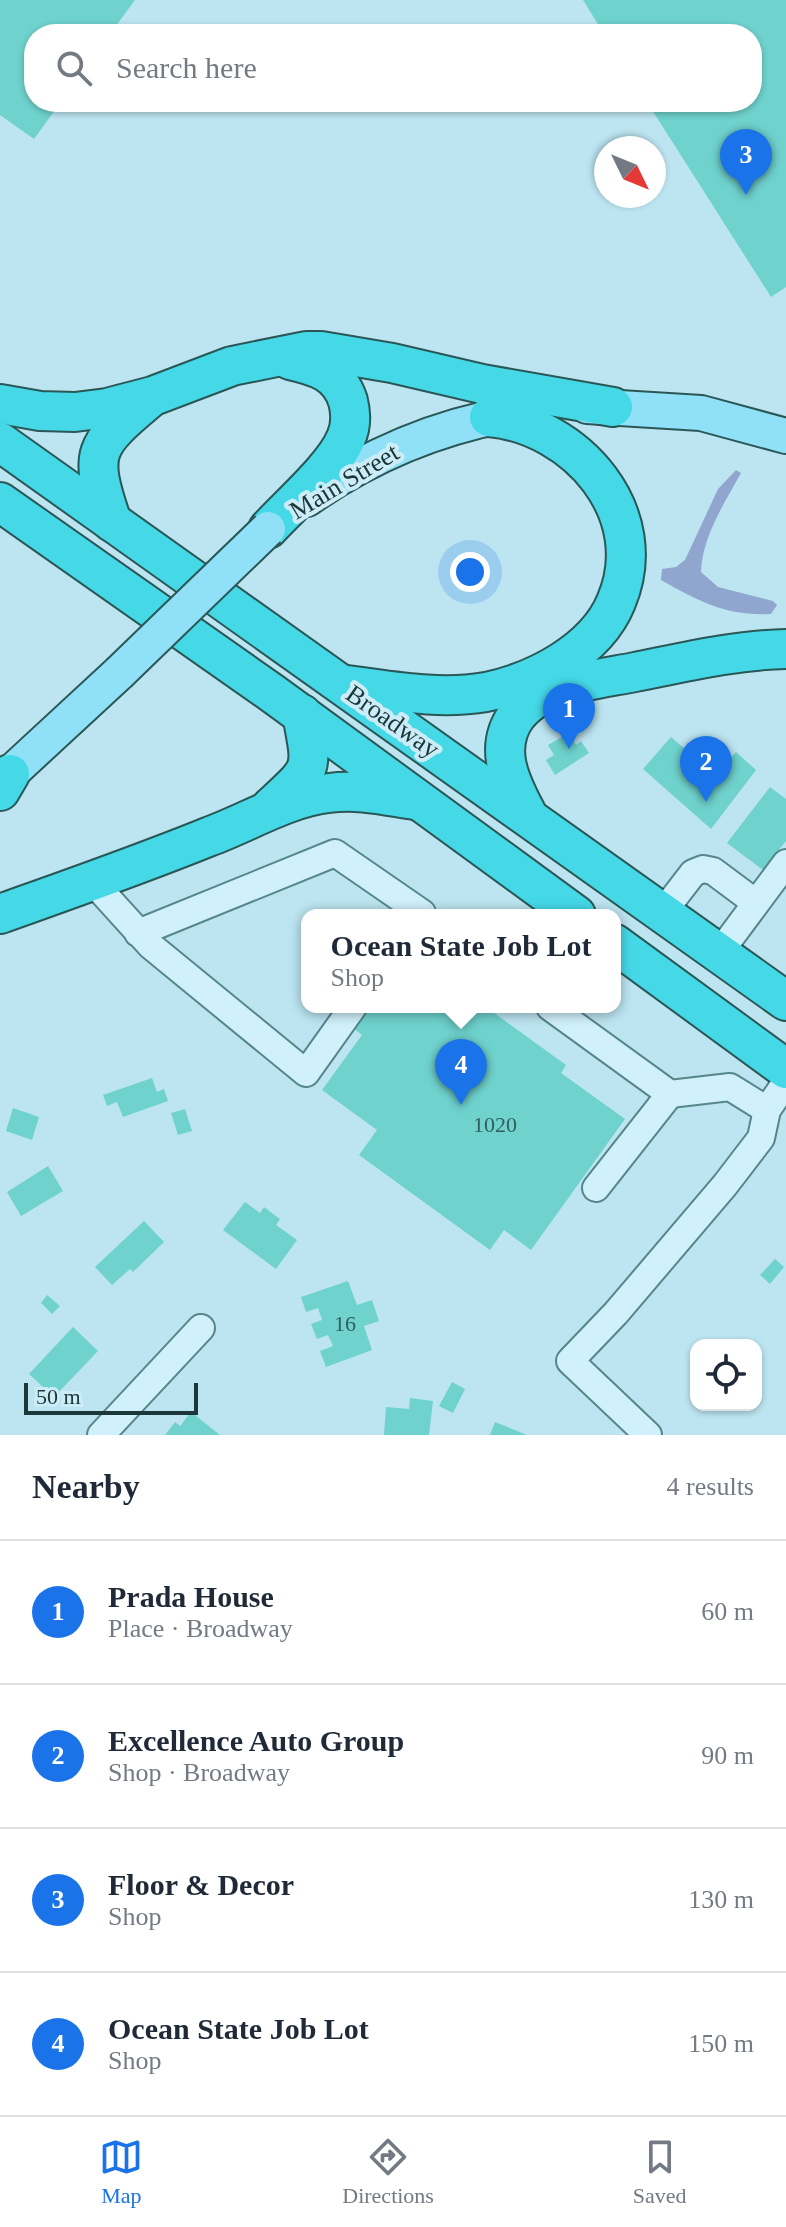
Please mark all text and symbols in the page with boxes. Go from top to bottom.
search box [24,24,762,112]
icon: search [52,46,96,90]
text: Search here [116,51,257,84]
pin: 3 [720,129,772,195]
north arrow [594,136,666,208]
street label: Main Street [284,437,405,525]
your location [450,552,490,592]
street label: Broadway [341,679,445,764]
pin: 1 [543,683,595,749]
pin: 2 [680,736,732,802]
popup [301,909,621,1013]
text: Ocean State Job Lot [331,929,591,962]
text: Shop [331,963,384,992]
pin: 4 [435,1039,487,1105]
house number: 1020 [473,1112,517,1137]
house number: 16 [334,1311,356,1336]
map controls [690,1339,762,1411]
button: locate [690,1339,762,1411]
scale bar [24,1379,198,1415]
text: 50 m [36,1384,81,1409]
text: Nearby [32,1468,140,1505]
text: 4 results [667,1472,754,1501]
text: Prada House [108,1580,274,1613]
text: 1 [52,1597,65,1626]
text: 60 m [701,1597,754,1626]
text: Place · Broadway [108,1614,293,1643]
text: Excellence Auto Group [108,1724,404,1757]
text: 2 [52,1741,65,1770]
text: 90 m [701,1741,754,1770]
text: Shop · Broadway [108,1758,290,1787]
text: Floor & Decor [108,1868,294,1901]
text: 3 [52,1885,65,1914]
text: 130 m [688,1885,754,1914]
text: Shop [108,1902,161,1931]
text: Ocean State Job Lot [108,2012,369,2045]
text: 4 [52,2029,65,2058]
text: 150 m [688,2029,754,2058]
text: Shop [108,2046,161,2075]
tab: Map [99,2135,143,2209]
tab: Directions [342,2135,434,2209]
tab: Saved [633,2135,687,2209]

